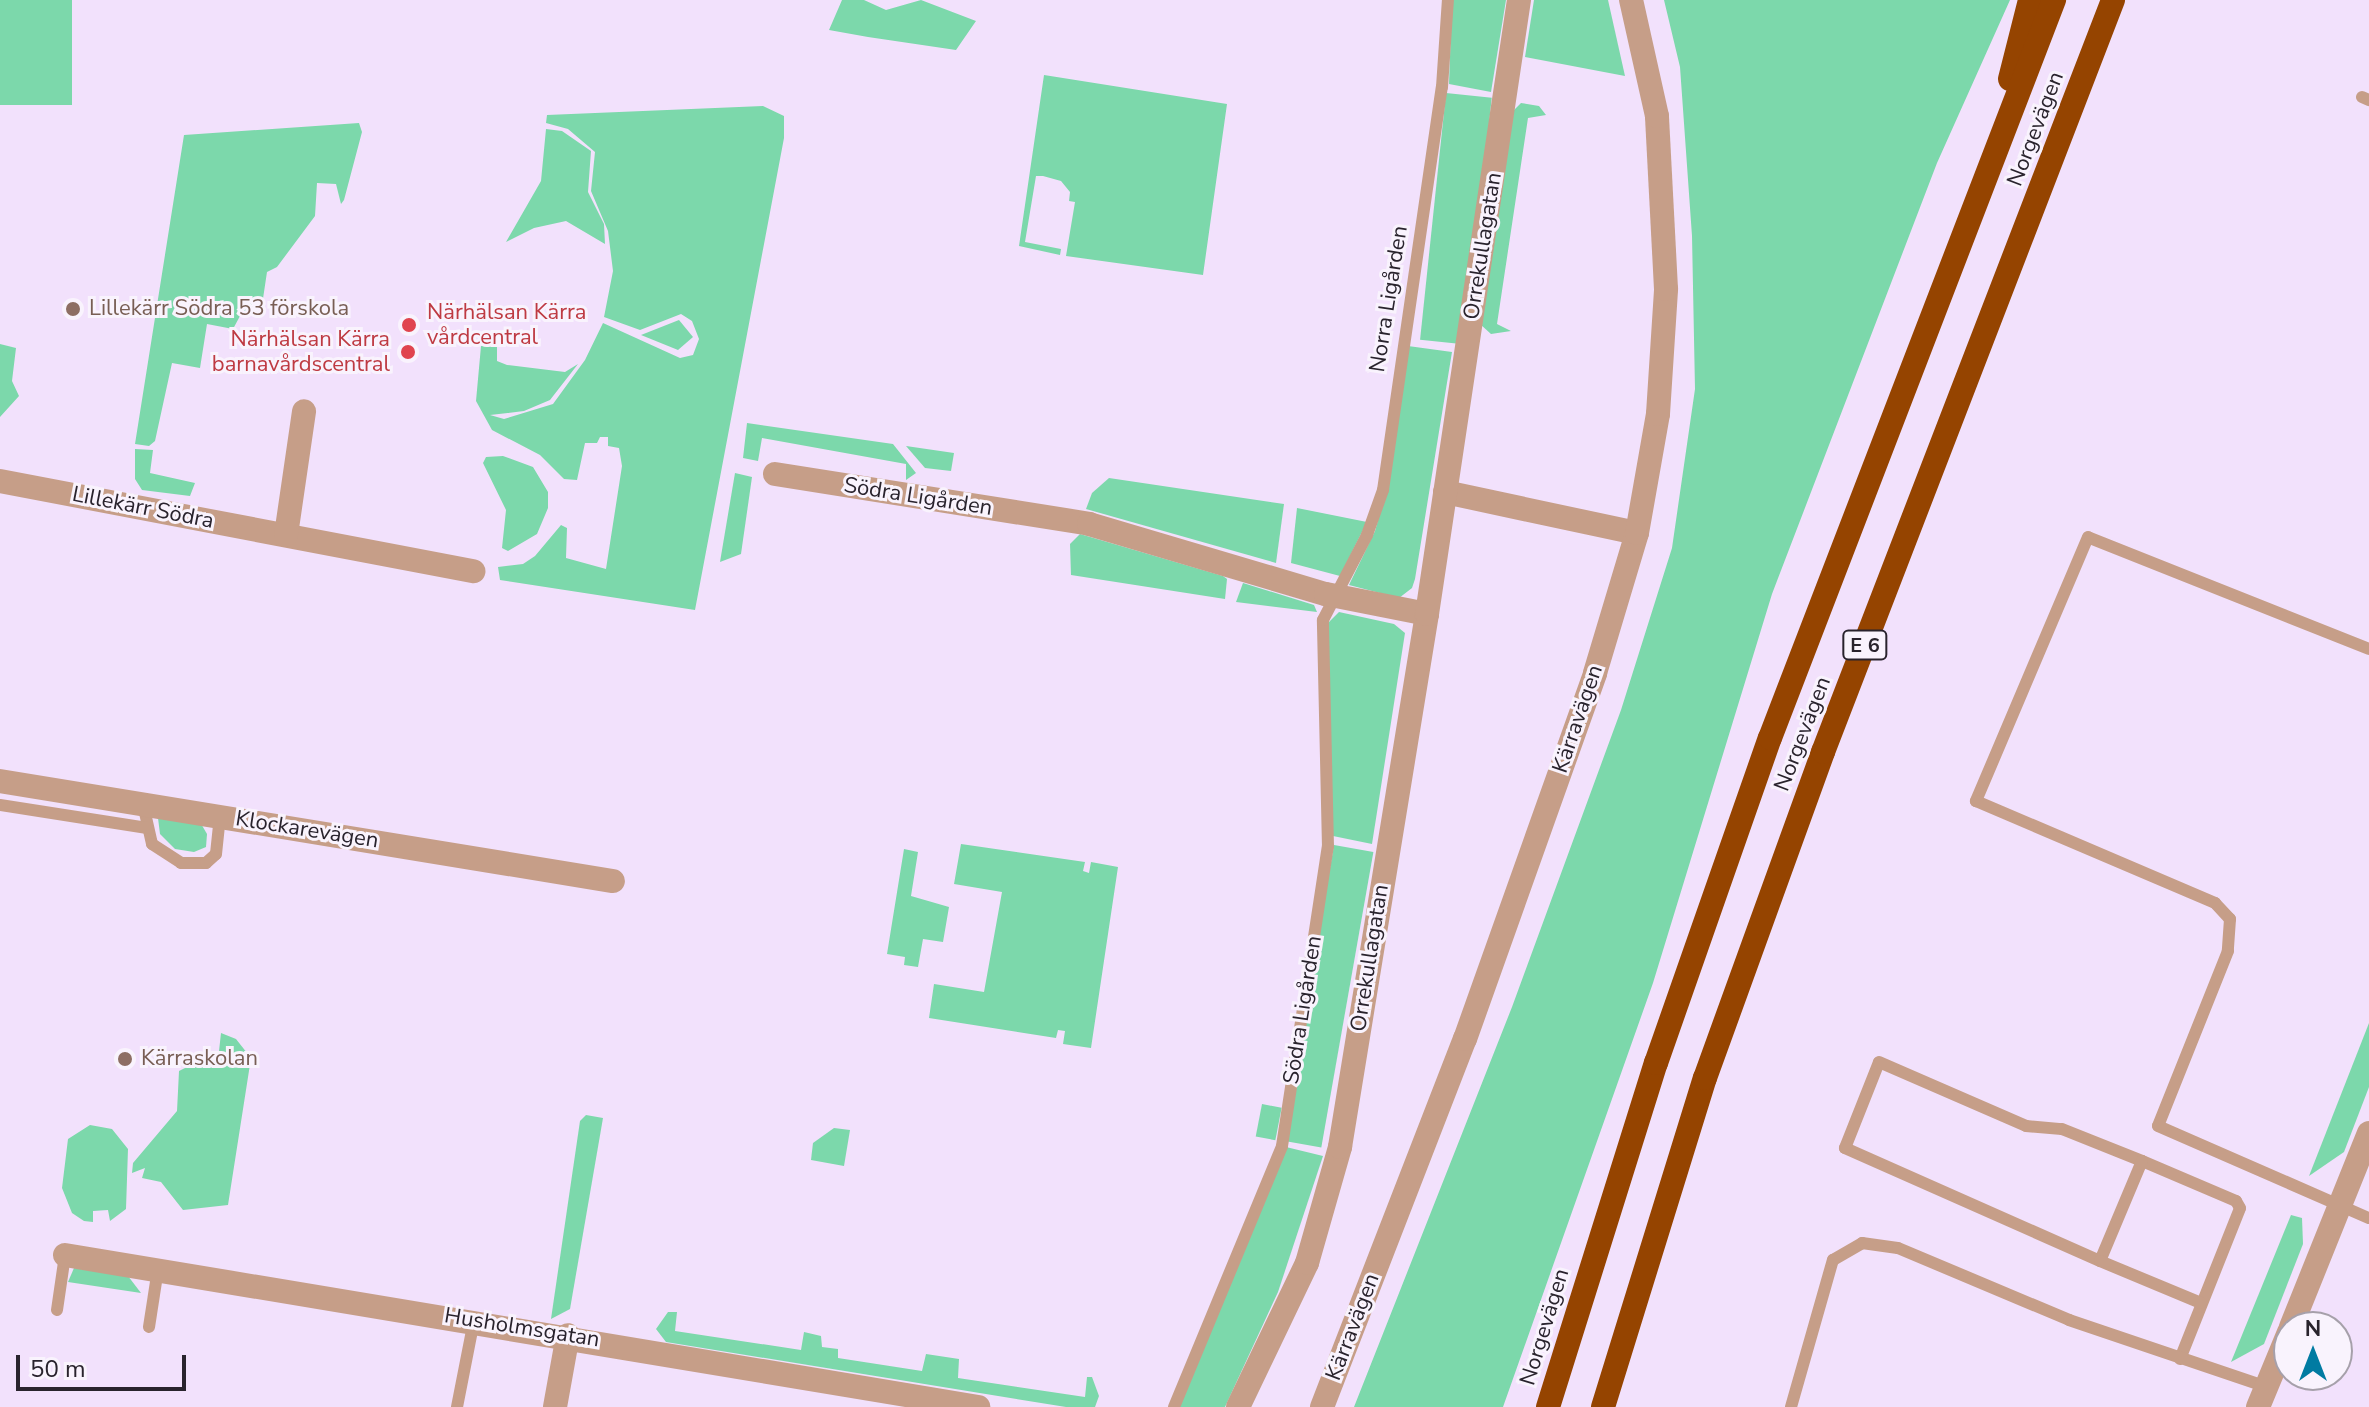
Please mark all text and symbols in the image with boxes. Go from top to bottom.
street label: Norgevägen [2002,68,2070,190]
street label: Orrekullagatan [1458,171,1508,321]
street label: Norra Ligården [1364,224,1414,374]
place label: Lillekärr Södra 53 förskola [89,296,349,322]
place label: Närhälsan Kärra vårdcentral [427,299,586,350]
marker: Lillekärr Södra 53 förskola [64,300,82,318]
marker: Närhälsan Kärra vårdcentral [398,314,420,336]
place label: Närhälsan Kärra barnavårdscentral [212,326,390,378]
marker: Närhälsan Kärra barnavårdscentral [397,341,419,363]
street label: Södra Ligården [842,472,994,522]
street label: Lillekärr Södra [70,481,216,535]
road number: E 6 [1841,629,1889,661]
street label: Kärravägen [1547,662,1609,776]
street label: Norgevägen [1769,673,1837,795]
street label: Klockarevägen [234,806,380,854]
street label: Orrekullagatan [1345,883,1395,1033]
street label: Södra Ligården [1278,934,1328,1086]
place label: Kärraskolan [141,1046,258,1072]
marker: Kärraskolan [116,1050,134,1068]
street label: Norgevägen [1515,1265,1575,1389]
street label: Kärravägen [1321,1270,1385,1384]
street label: Husholmsgatan [443,1303,601,1353]
north arrow [2273,1311,2353,1391]
text: N [2305,1314,2321,1344]
scale bar [20,1339,190,1389]
text: 50 m [30,1353,86,1385]

